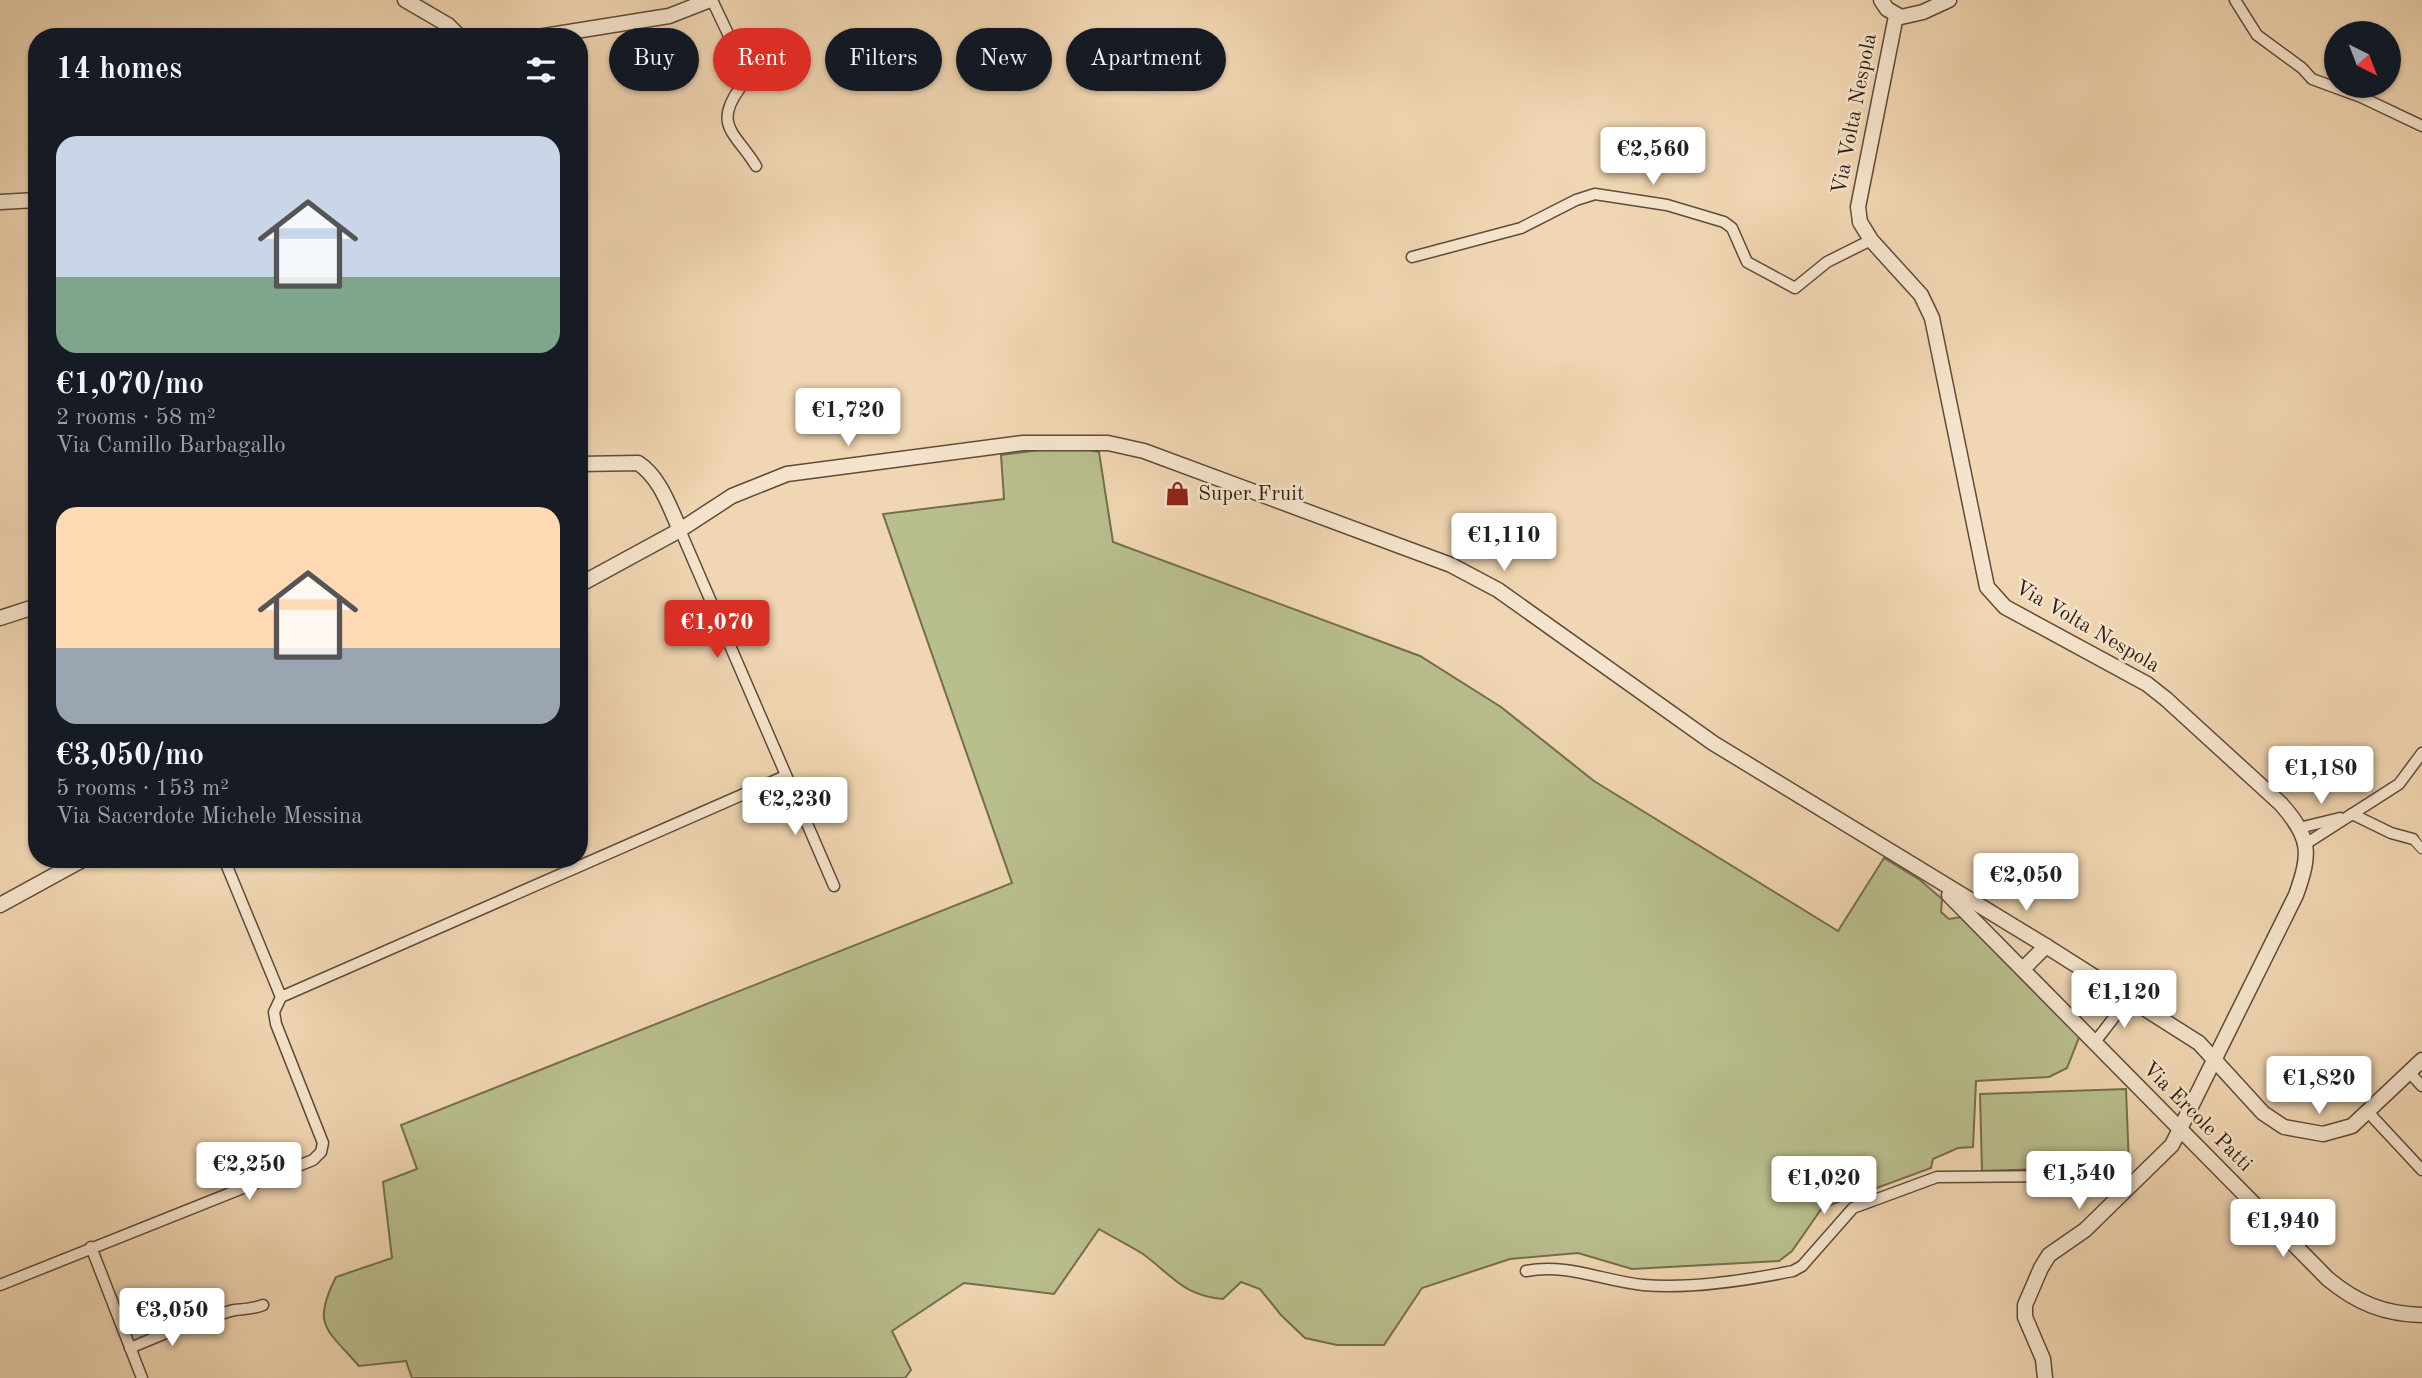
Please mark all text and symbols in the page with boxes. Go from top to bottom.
north arrow [2324,21,2401,98]
map controls [2324,21,2401,98]
chip: Buy [609,28,699,91]
chip: Rent [713,28,811,91]
chip: Filters [825,28,942,91]
chip: New [956,28,1052,91]
chip: Apartment [1066,28,1226,91]
street label: Via Volta Nespola [1829,32,1881,196]
icon: filters [522,51,560,89]
text: 14 homes [56,55,182,85]
pin: €2,560 [1596,128,1710,187]
text: €2,560 [1616,138,1690,161]
icon: home [245,181,371,307]
text: €1,070/mo [56,370,204,400]
pin: €1,720 [791,388,905,448]
text: €1,720 [811,399,885,422]
text: 2 rooms · 58 m² [56,406,216,429]
text: Via Camillo Barbagallo [56,434,286,457]
shop icon: Super Fruit [1164,480,1192,508]
place label: Super Fruit [1198,484,1304,505]
pin: €1,110 [1447,514,1561,573]
text: €1,110 [1467,524,1541,547]
icon: home [245,552,371,678]
street label: Via Volta Nespola [2011,577,2163,677]
pin: €1,070 [660,600,774,660]
text: €1,070 [680,611,754,634]
text: €3,050/mo [56,741,204,771]
pin: €1,180 [2264,746,2378,806]
text: €1,180 [2284,757,2358,780]
text: 5 rooms · 153 m² [56,777,229,800]
pin: €2,230 [738,778,852,837]
text: €2,230 [758,788,832,811]
text: Via Sacerdote Michele Messina [56,805,363,828]
pin: €2,050 [1969,853,2083,913]
text: €2,050 [1989,864,2063,887]
pin: €1,120 [2067,970,2181,1030]
text: €1,120 [2087,981,2161,1004]
pin: €1,820 [2262,1056,2376,1116]
street label: Via Ercole Patti [2138,1058,2256,1176]
text: €1,820 [2282,1067,2356,1090]
pin: €2,250 [192,1142,306,1202]
pin: €1,540 [2022,1152,2136,1211]
text: €2,250 [212,1153,286,1176]
pin: €1,020 [1767,1156,1881,1216]
text: €1,540 [2042,1162,2116,1185]
text: €1,020 [1787,1167,1861,1190]
pin: €1,940 [2226,1200,2340,1259]
text: €1,940 [2246,1210,2320,1233]
pin: €3,050 [115,1288,229,1348]
text: €3,050 [135,1299,209,1322]

